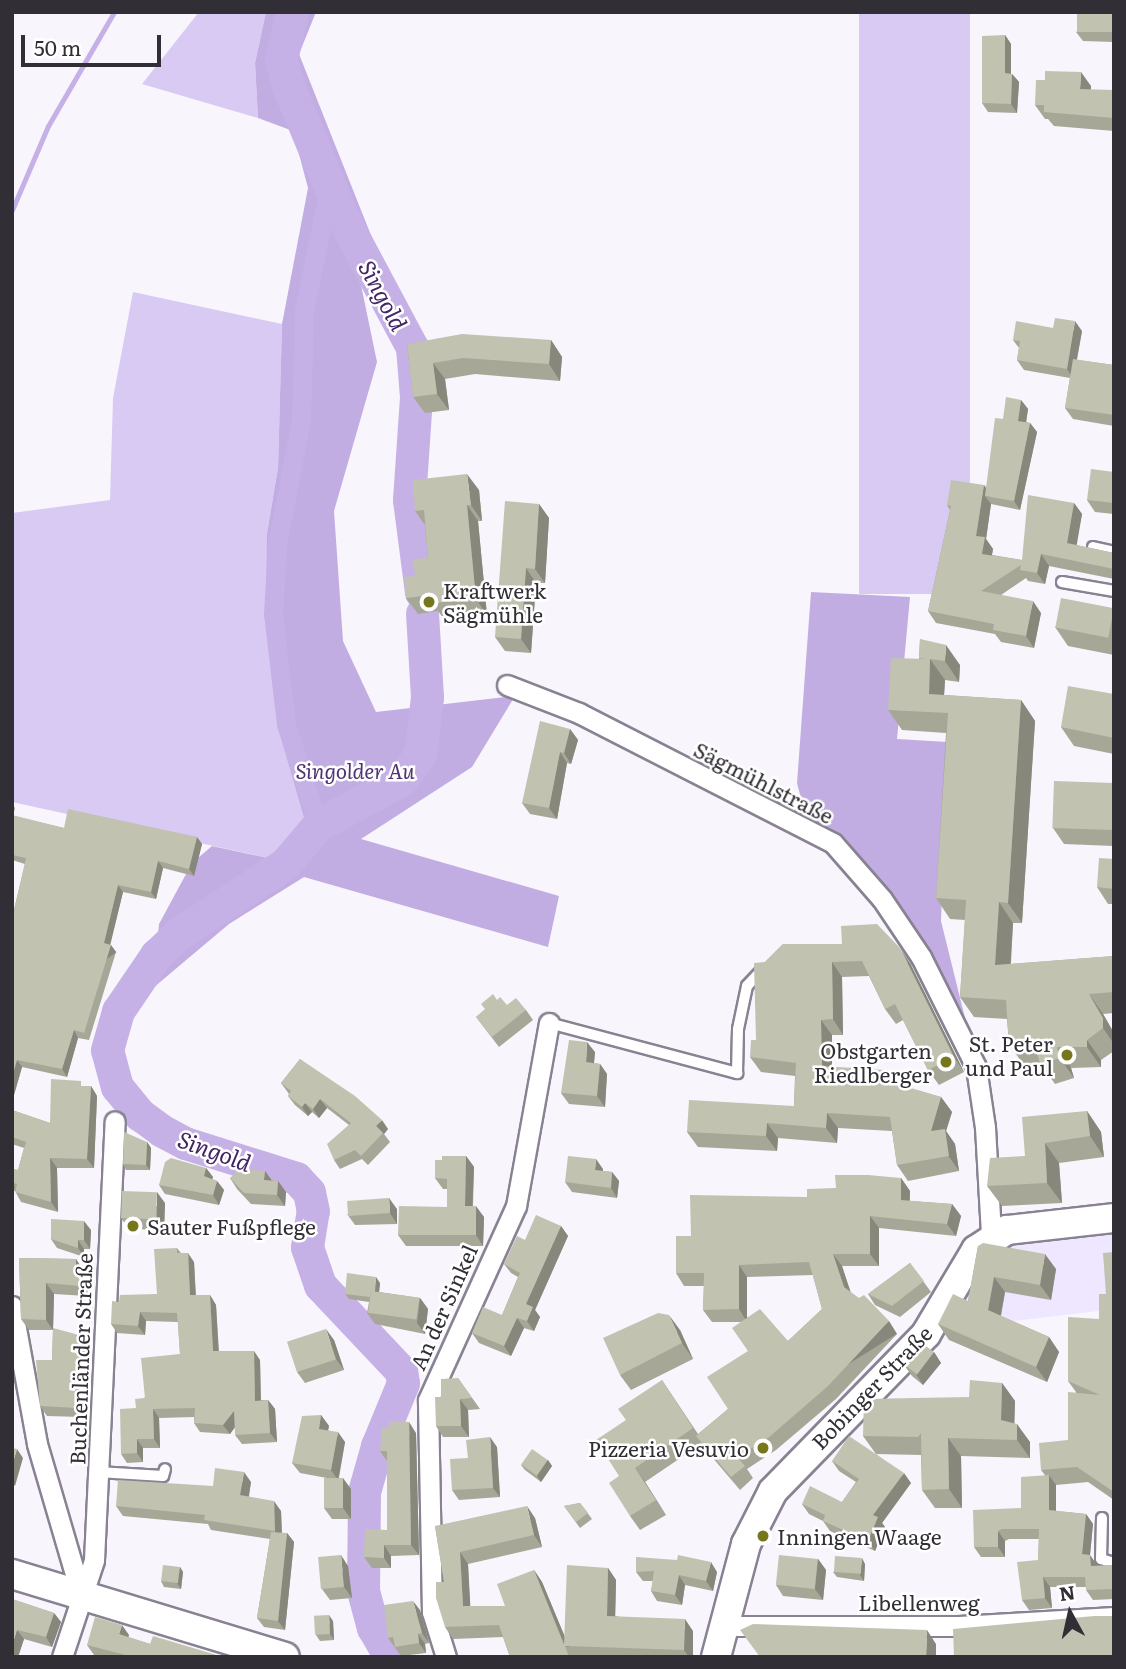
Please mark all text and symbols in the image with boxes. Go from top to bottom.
scale bar [24,21,164,65]
text: 50 m [34,31,81,62]
water label: Singold [354,255,414,335]
place label: Kraftwerk Sägmühle [443,577,546,627]
marker: Kraftwerk Sägmühle [421,594,437,610]
street label: Sägmühlstraße [690,736,838,828]
park label: Singolder Au [295,757,415,783]
place label: St. Peter und Paul [965,1030,1053,1080]
place label: Obstgarten Riedlberger [814,1037,932,1087]
marker: St. Peter und Paul [1059,1047,1075,1063]
marker: Obstgarten Riedlberger [938,1054,954,1070]
water label: Singold [175,1124,255,1176]
place label: Sauter Fußpflege [147,1213,316,1239]
marker: Sauter Fußpflege [125,1218,141,1234]
street label: An der Sinkel [404,1241,482,1373]
street label: Buchenländer Straße [64,1253,96,1465]
street label: Bobinger Straße [806,1320,936,1454]
place label: Pizzeria Vesuvio [588,1435,749,1461]
marker: Pizzeria Vesuvio [755,1440,771,1456]
place label: Inningen Waage [777,1523,942,1549]
marker: Inningen Waage [755,1528,771,1544]
text: N [1057,1577,1077,1607]
north arrow [1035,1578,1105,1648]
street label: Libellenweg [858,1589,980,1615]

